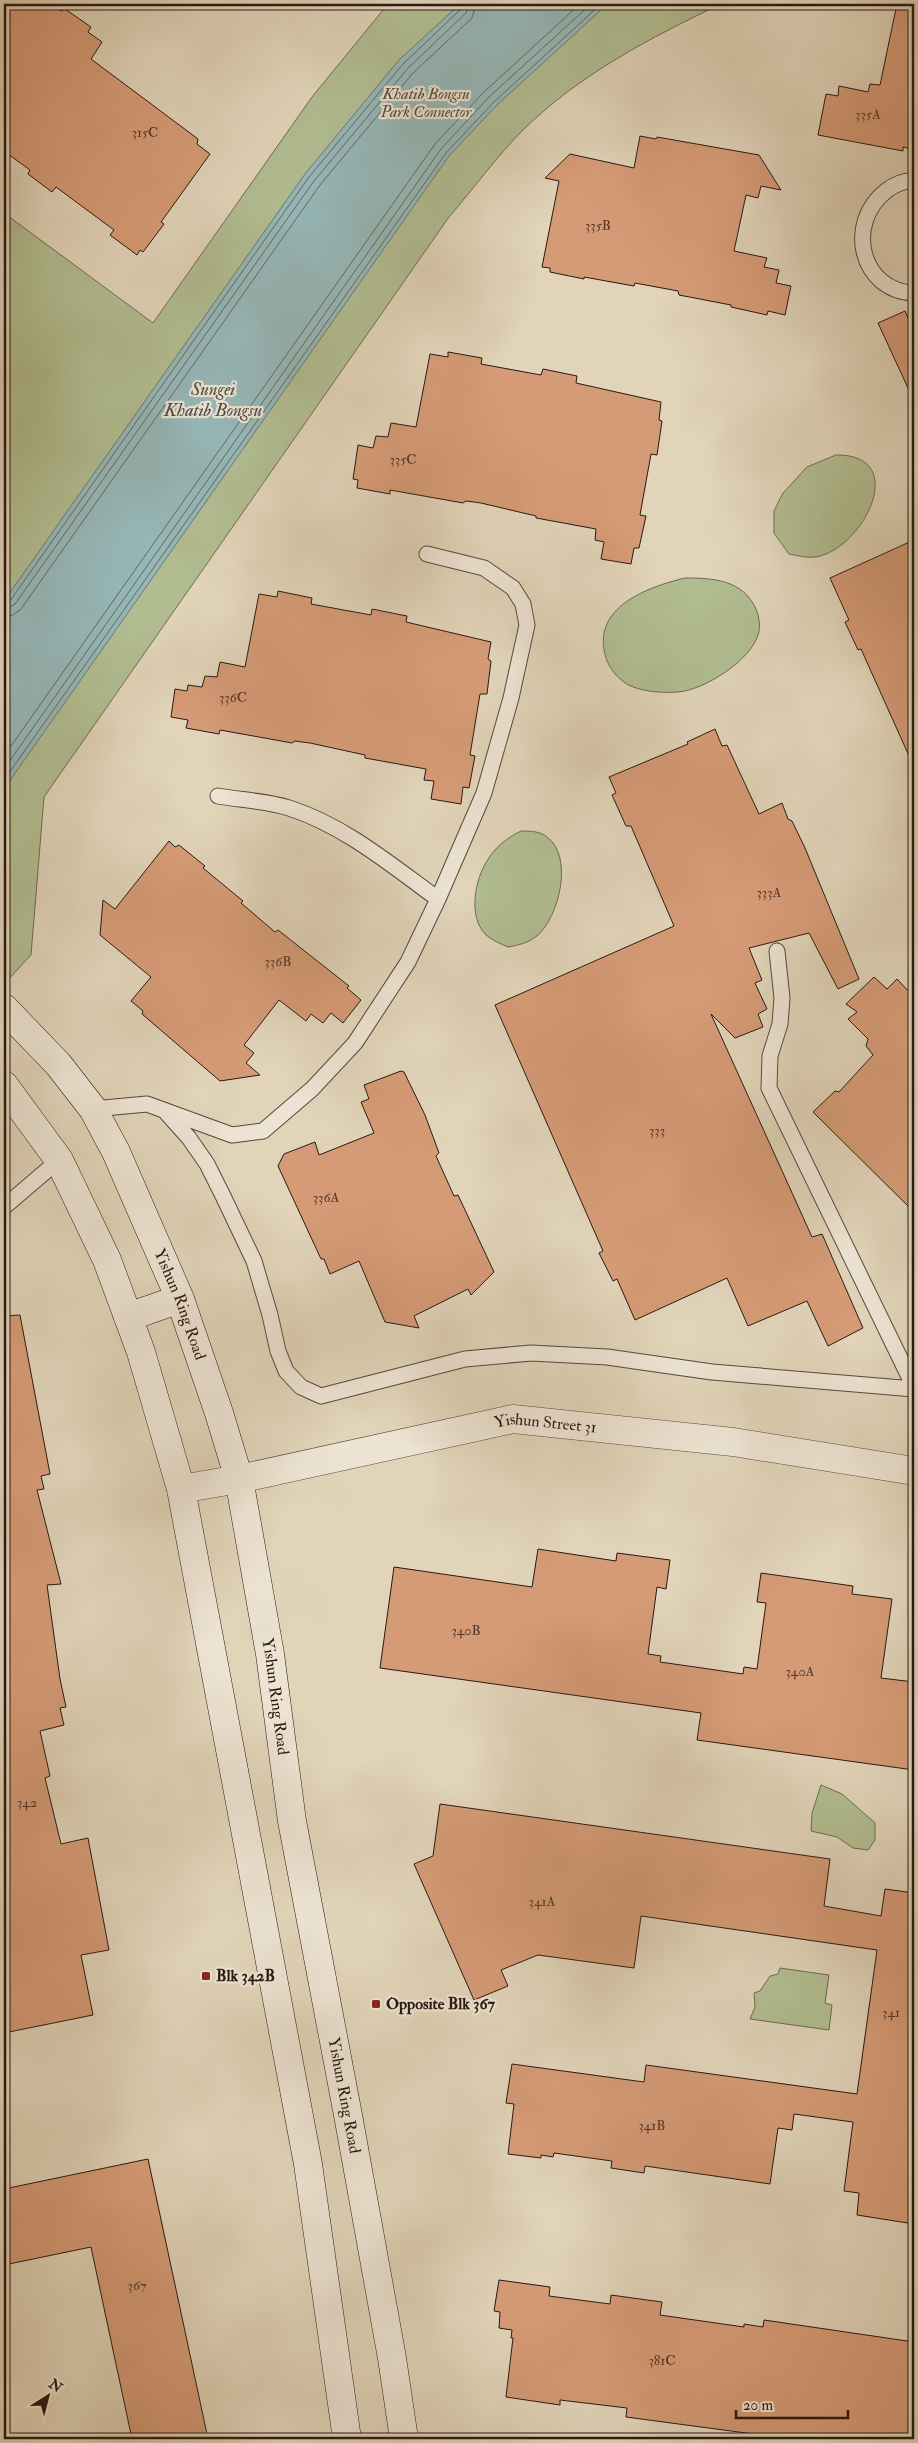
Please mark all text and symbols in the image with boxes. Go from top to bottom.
park label: Khatib Bongsu Park Connector [380,84,473,122]
house number: 335A [855,106,881,123]
house number: 315C [132,124,158,141]
house number: 335B [585,217,611,234]
water label: Sungei Khatib Bongsu [163,378,262,422]
house number: 335C [389,451,417,468]
house number: 336C [219,689,247,706]
house number: 333A [756,884,782,901]
house number: 336B [265,953,291,970]
house number: 333 [649,1122,665,1139]
house number: 336A [313,1189,339,1206]
street label: Yishun Ring Road [149,1246,210,1363]
street label: Yishun Street 31 [493,1409,598,1438]
house number: 340B [451,1622,481,1639]
street label: Yishun Ring Road [257,1637,293,1756]
house number: 340A [786,1663,815,1680]
house number: 342 [17,1794,37,1811]
house number: 341A [529,1893,555,1910]
place label: Blk 342B [216,1966,275,1986]
marker: Blk 342B [200,1970,212,1982]
place label: Opposite Blk 367 [386,1994,496,2015]
marker: Opposite Blk 367 [370,1998,382,2010]
house number: 341 [882,2004,900,2021]
street label: Yishun Ring Road [323,2036,365,2155]
house number: 341B [638,2117,666,2134]
house number: 367 [128,2277,147,2294]
house number: 381C [648,2352,676,2369]
north arrow [22,2370,72,2420]
text: N [44,2375,66,2397]
scale bar [736,2388,848,2420]
text: 20 m [743,2396,773,2415]

